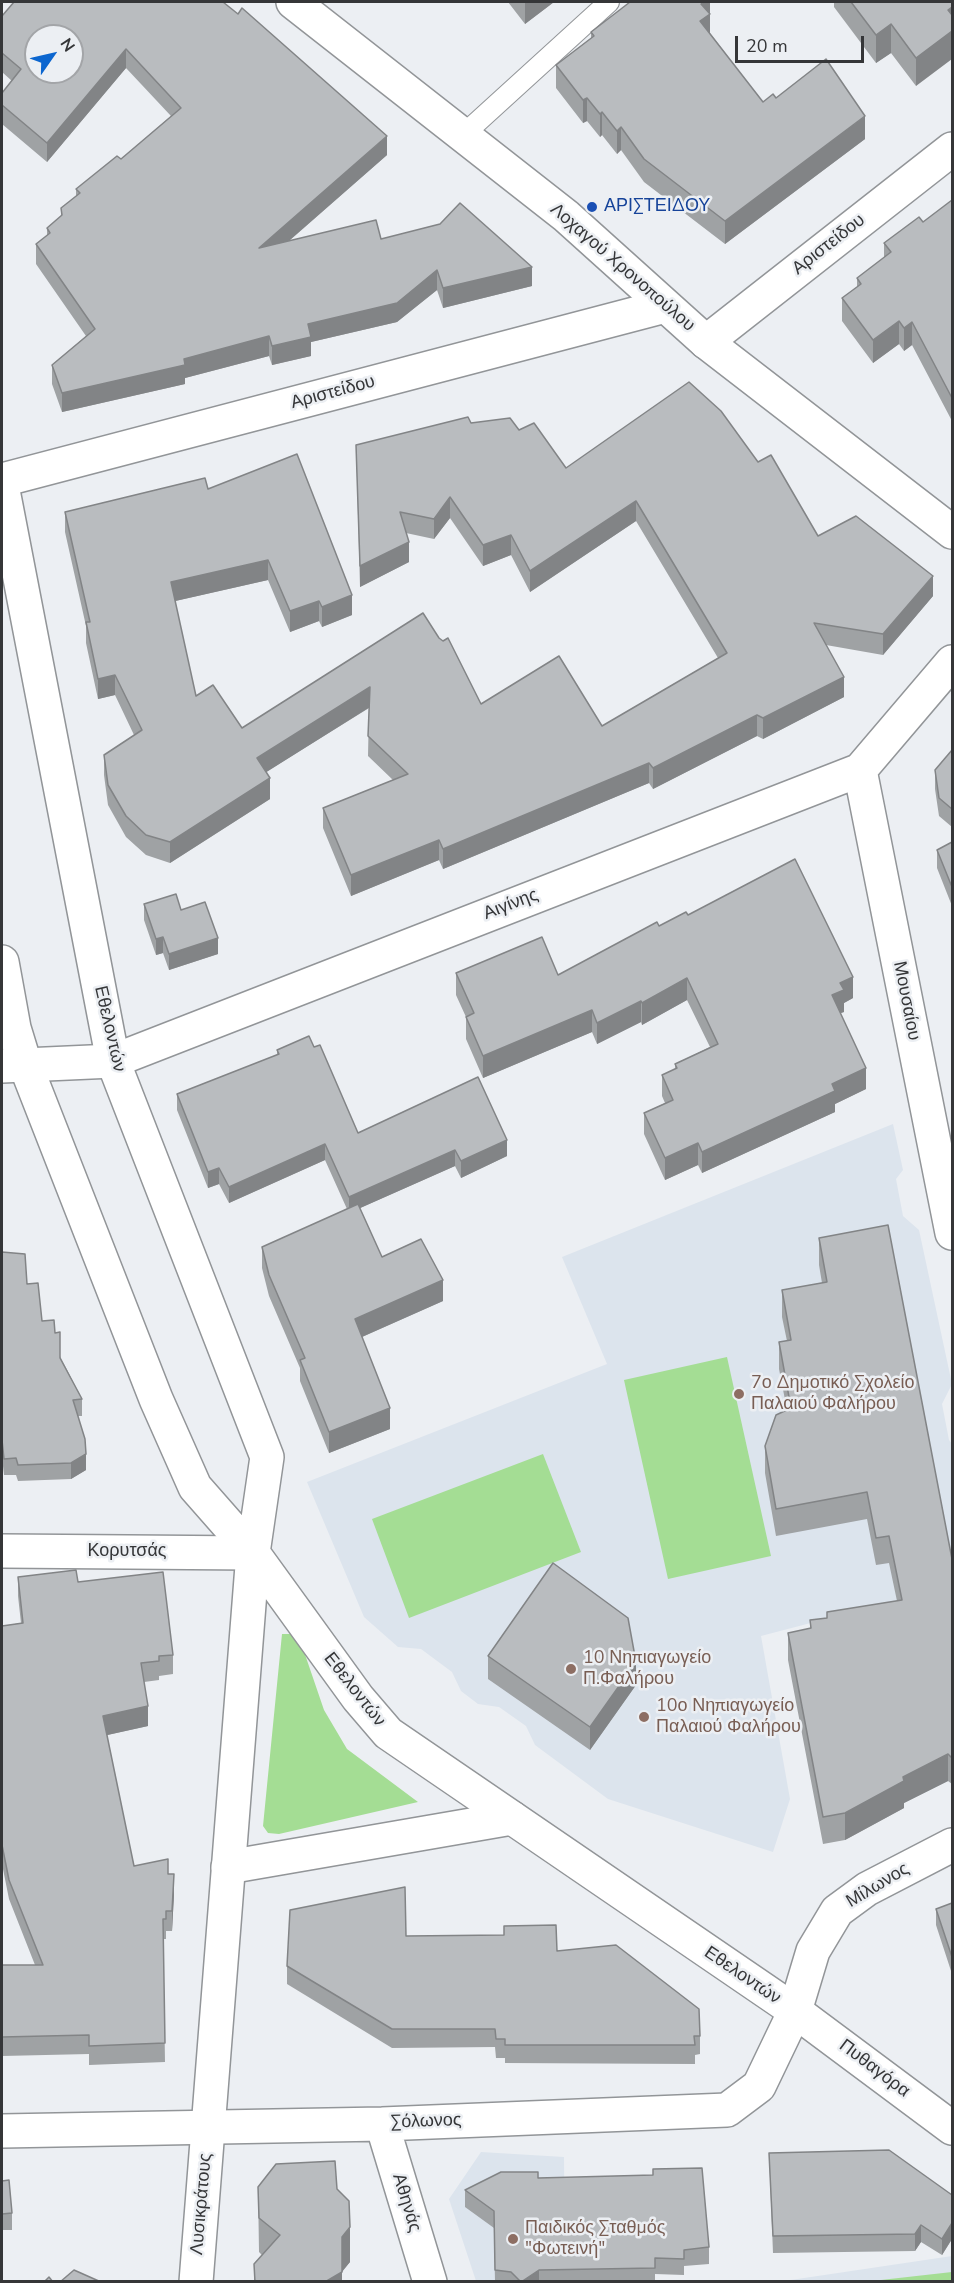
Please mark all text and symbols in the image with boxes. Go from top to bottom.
north arrow [24,24,84,84]
scale bar [738,24,867,62]
text: N [55,34,80,56]
text: 20 m [746,34,788,58]
place label: ΑΡΙΣΤΕΙΔΟΥ [604,196,710,218]
street label: Λοχαγού Χρονοπούλου [545,199,699,337]
marker: ΑΡΙΣΤΕΙΔΟΥ [585,200,599,214]
street label: Αριστείδου [788,210,870,280]
street label: Αριστείδου [288,371,378,415]
street label: Αιγίνης [481,885,541,925]
street label: Μουσαίου [888,960,924,1042]
street label: Εθελοντών [89,984,129,1074]
place label: 7ο Δημοτικό Σχολείο Παλαιού Φαλήρου [751,1373,914,1416]
marker: 7ο Δημοτικό Σχολείο Παλαιού Φαλήρου [732,1387,746,1401]
street label: Κορυτσάς [88,1541,166,1563]
place label: 10 Νηπιαγωγείο Π.Φαλήρου [583,1648,711,1690]
street label: Εθελοντών [318,1649,390,1731]
marker: 10 Νηπιαγωγείο Π.Φαλήρου [564,1662,578,1676]
place label: 10ο Νηπιαγωγείο Παλαιού Φαλήρου [656,1696,801,1738]
marker: 10ο Νηπιαγωγείο Παλαιού Φαλήρου [637,1710,651,1724]
street label: Μίλωνος [843,1859,913,1913]
street label: Εθελοντών [700,1943,784,2009]
street label: Πυθαγόρα [834,2035,914,2103]
street label: Σόλωνος [390,2110,462,2134]
street label: Λυσικράτους [187,2152,217,2256]
street label: Αθηνάς [387,2171,425,2235]
place label: Παιδικός Σταθμός "Φωτεινή" [525,2218,665,2260]
marker: Παιδικός Σταθμός "Φωτεινή" [506,2232,520,2246]

